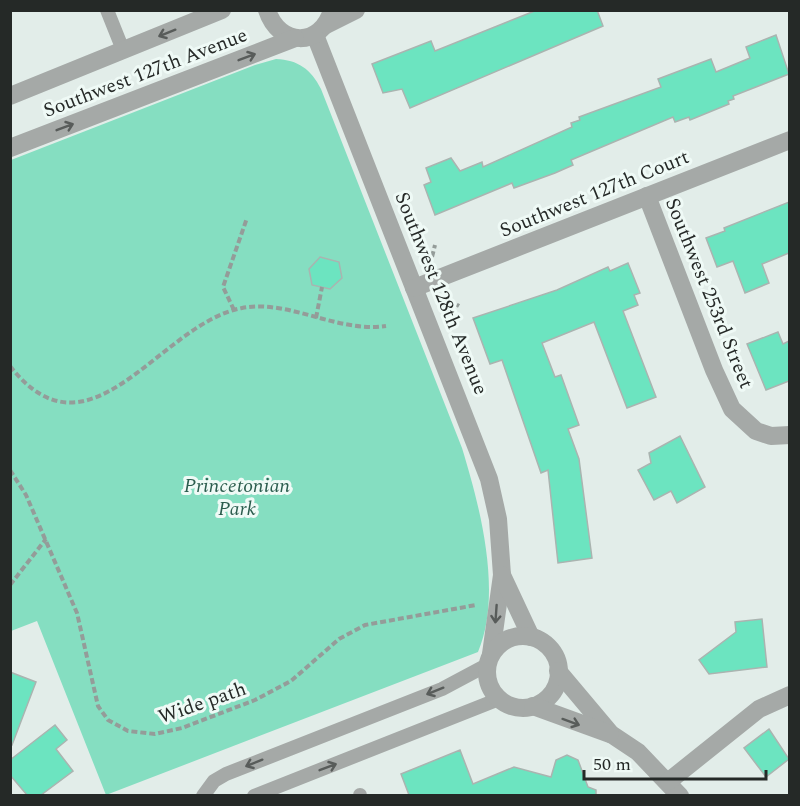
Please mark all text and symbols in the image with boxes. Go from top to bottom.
street label: Southwest 127th Avenue [39,20,252,126]
one-way arrow [159,28,177,39]
one-way arrow [237,51,256,62]
one-way arrow [55,121,74,132]
street label: Southwest 127th Court [495,142,694,246]
street label: Southwest 128th Avenue [387,187,496,399]
street label: Southwest 253rd Street [657,193,761,393]
park label: Princetonian Park [184,471,291,524]
one-way arrow [490,604,501,624]
street label: Wide path [154,674,250,732]
one-way arrow [427,686,445,697]
one-way arrow [561,717,580,728]
scale bar [584,743,766,781]
text: 50 m [593,751,631,778]
one-way arrow [245,758,264,769]
one-way arrow [318,760,337,771]

